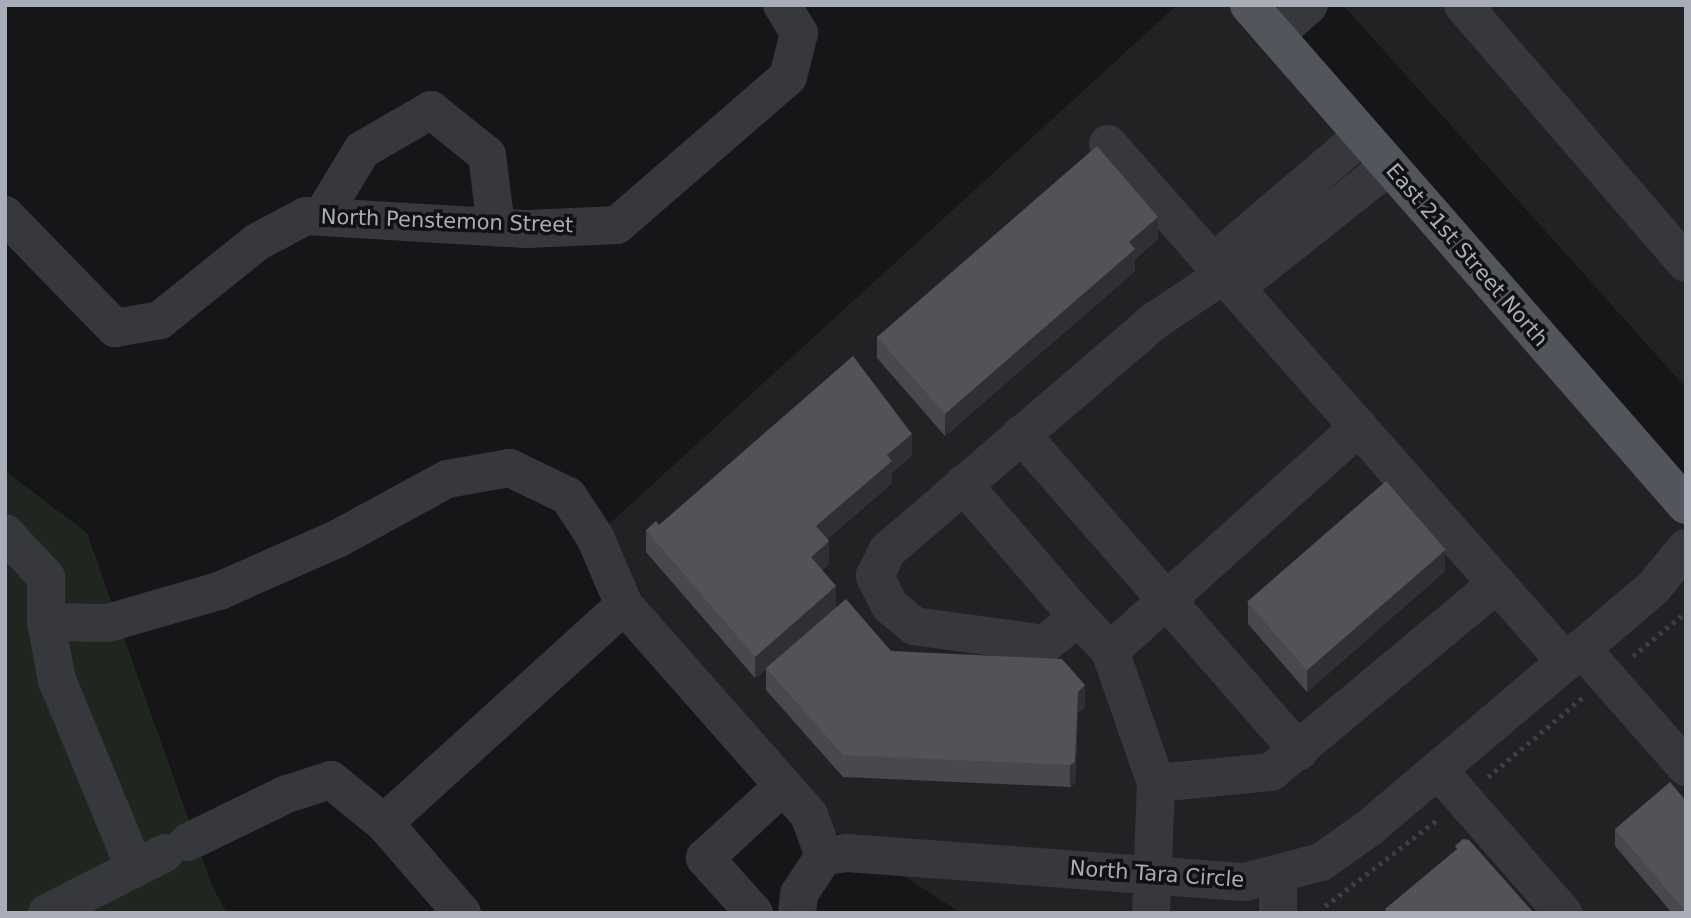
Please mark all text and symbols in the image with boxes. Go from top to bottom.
street label: East 21st Street North [1381,159,1553,351]
street label: North Penstemon Street [320,204,574,238]
street label: North Tara Circle [1069,855,1245,893]

